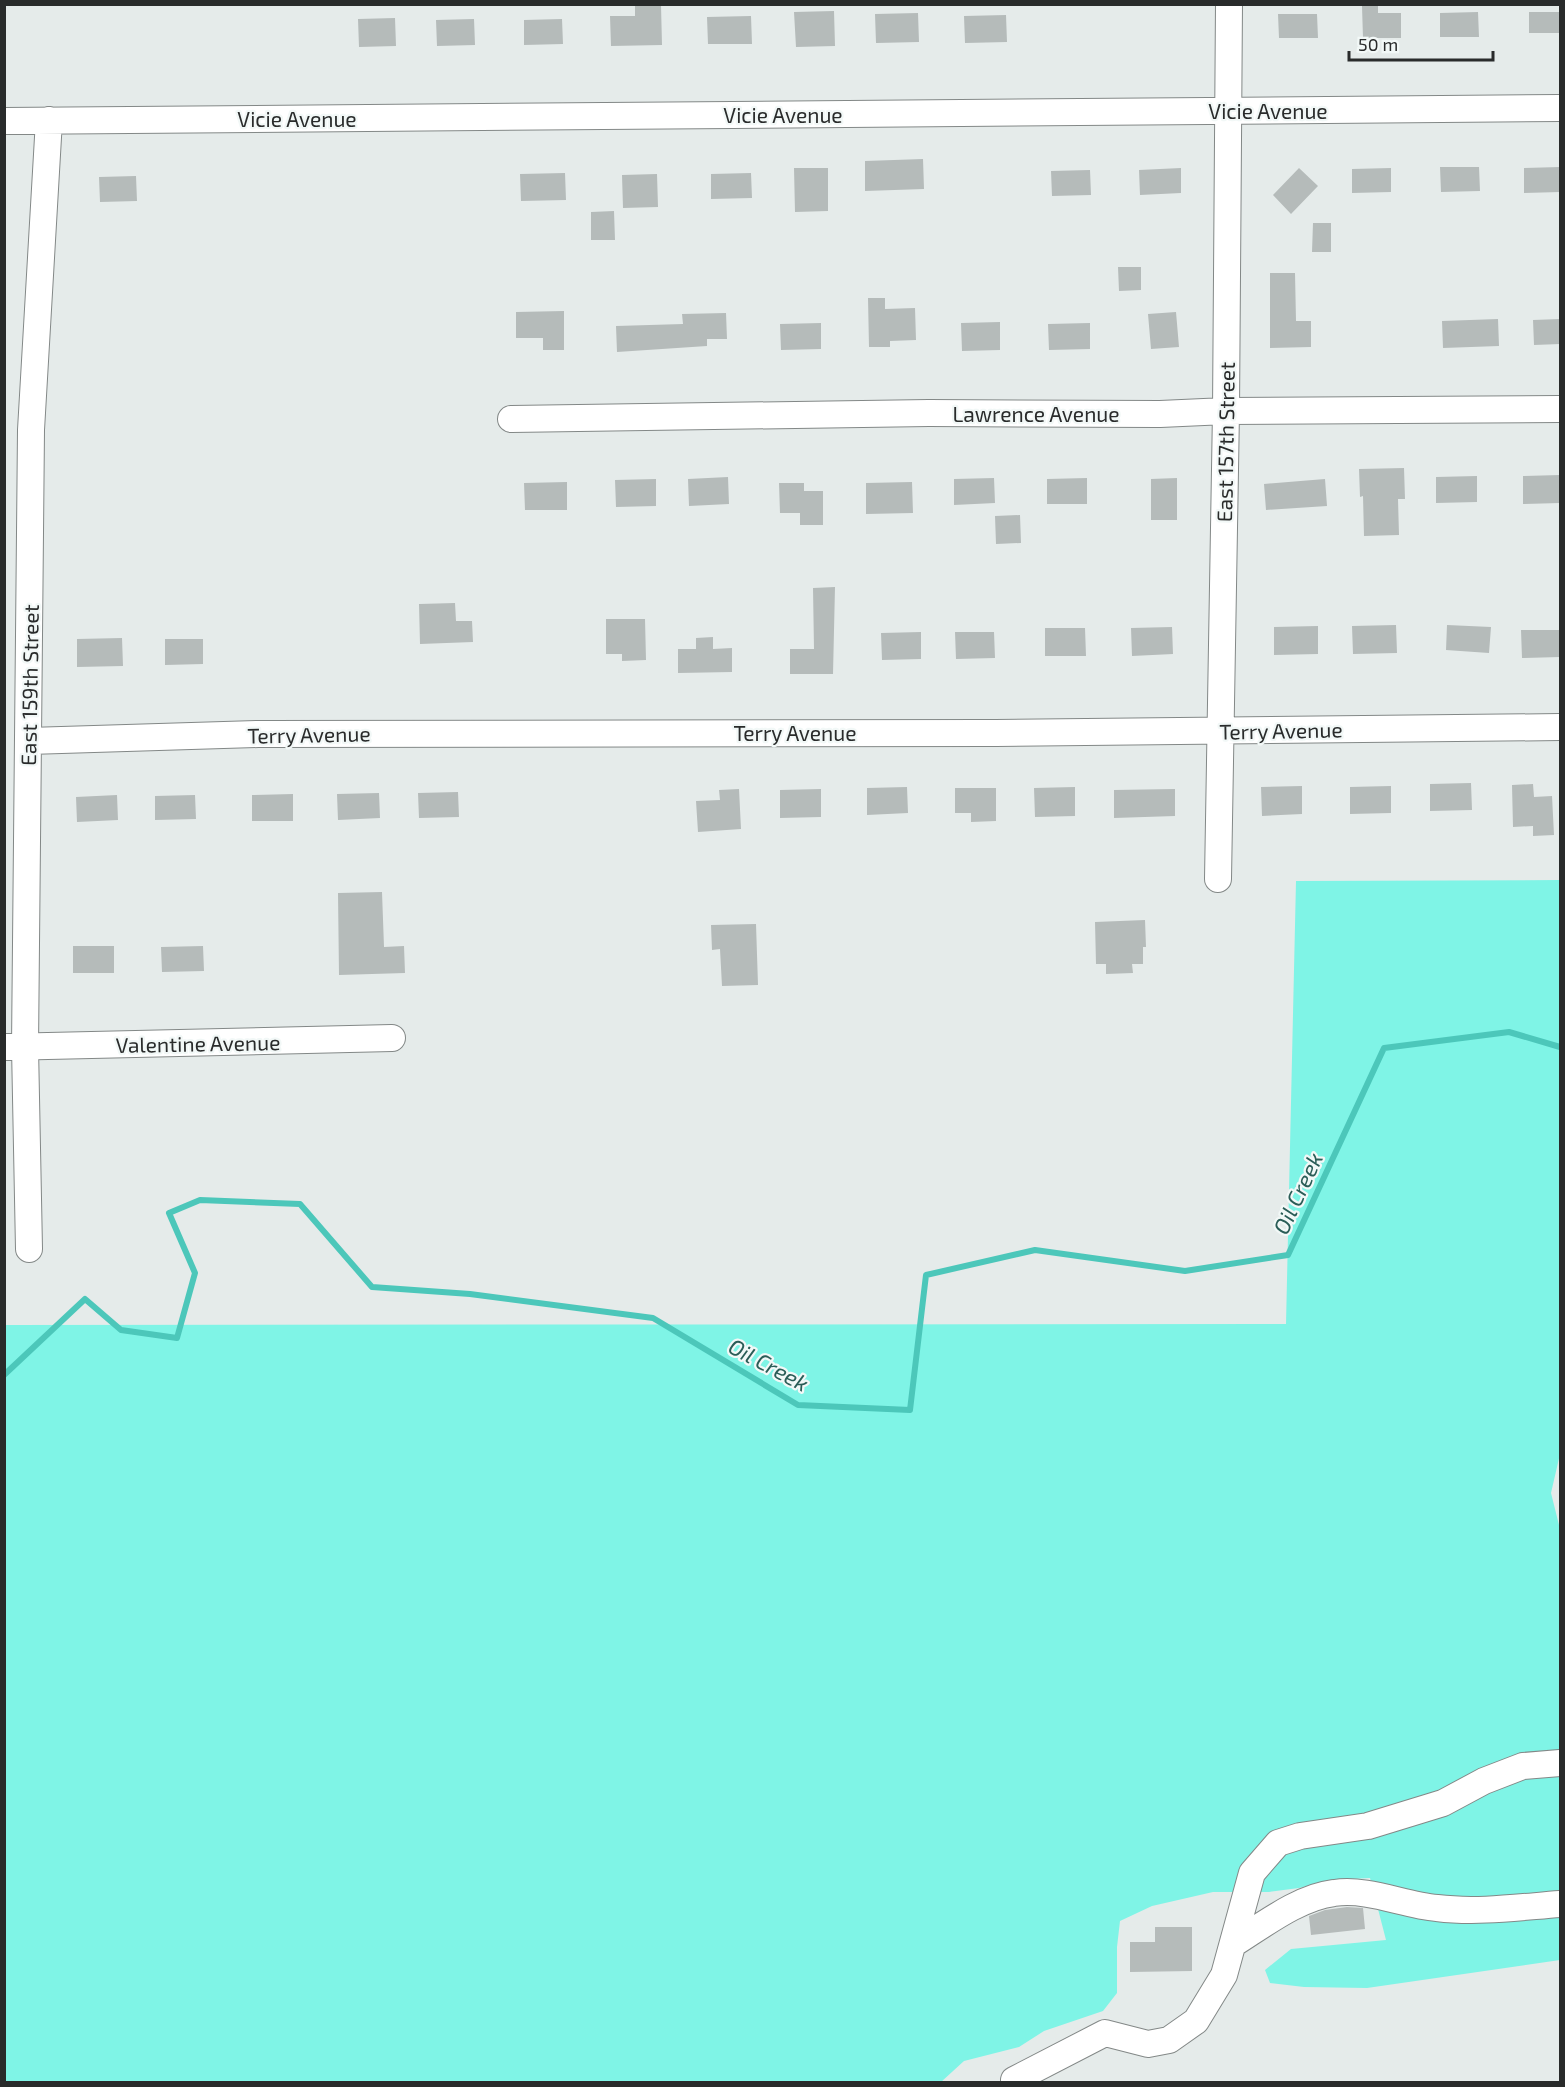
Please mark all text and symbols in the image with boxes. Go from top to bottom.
scale bar [1349,24,1493,62]
text: 50 m [1358,33,1398,55]
street label: Vicie Avenue [1208,98,1328,123]
street label: Vicie Avenue [723,102,843,127]
street label: Vicie Avenue [237,106,357,131]
street label: East 157th Street [1211,362,1239,522]
street label: Lawrence Avenue [952,401,1120,426]
street label: East 159th Street [15,604,43,766]
street label: Terry Avenue [1219,716,1343,744]
street label: Terry Avenue [247,720,371,748]
street label: Terry Avenue [733,720,857,745]
street label: Valentine Avenue [115,1029,281,1057]
water label: Oil Creek [1267,1148,1327,1238]
water label: Oil Creek [725,1332,813,1396]

